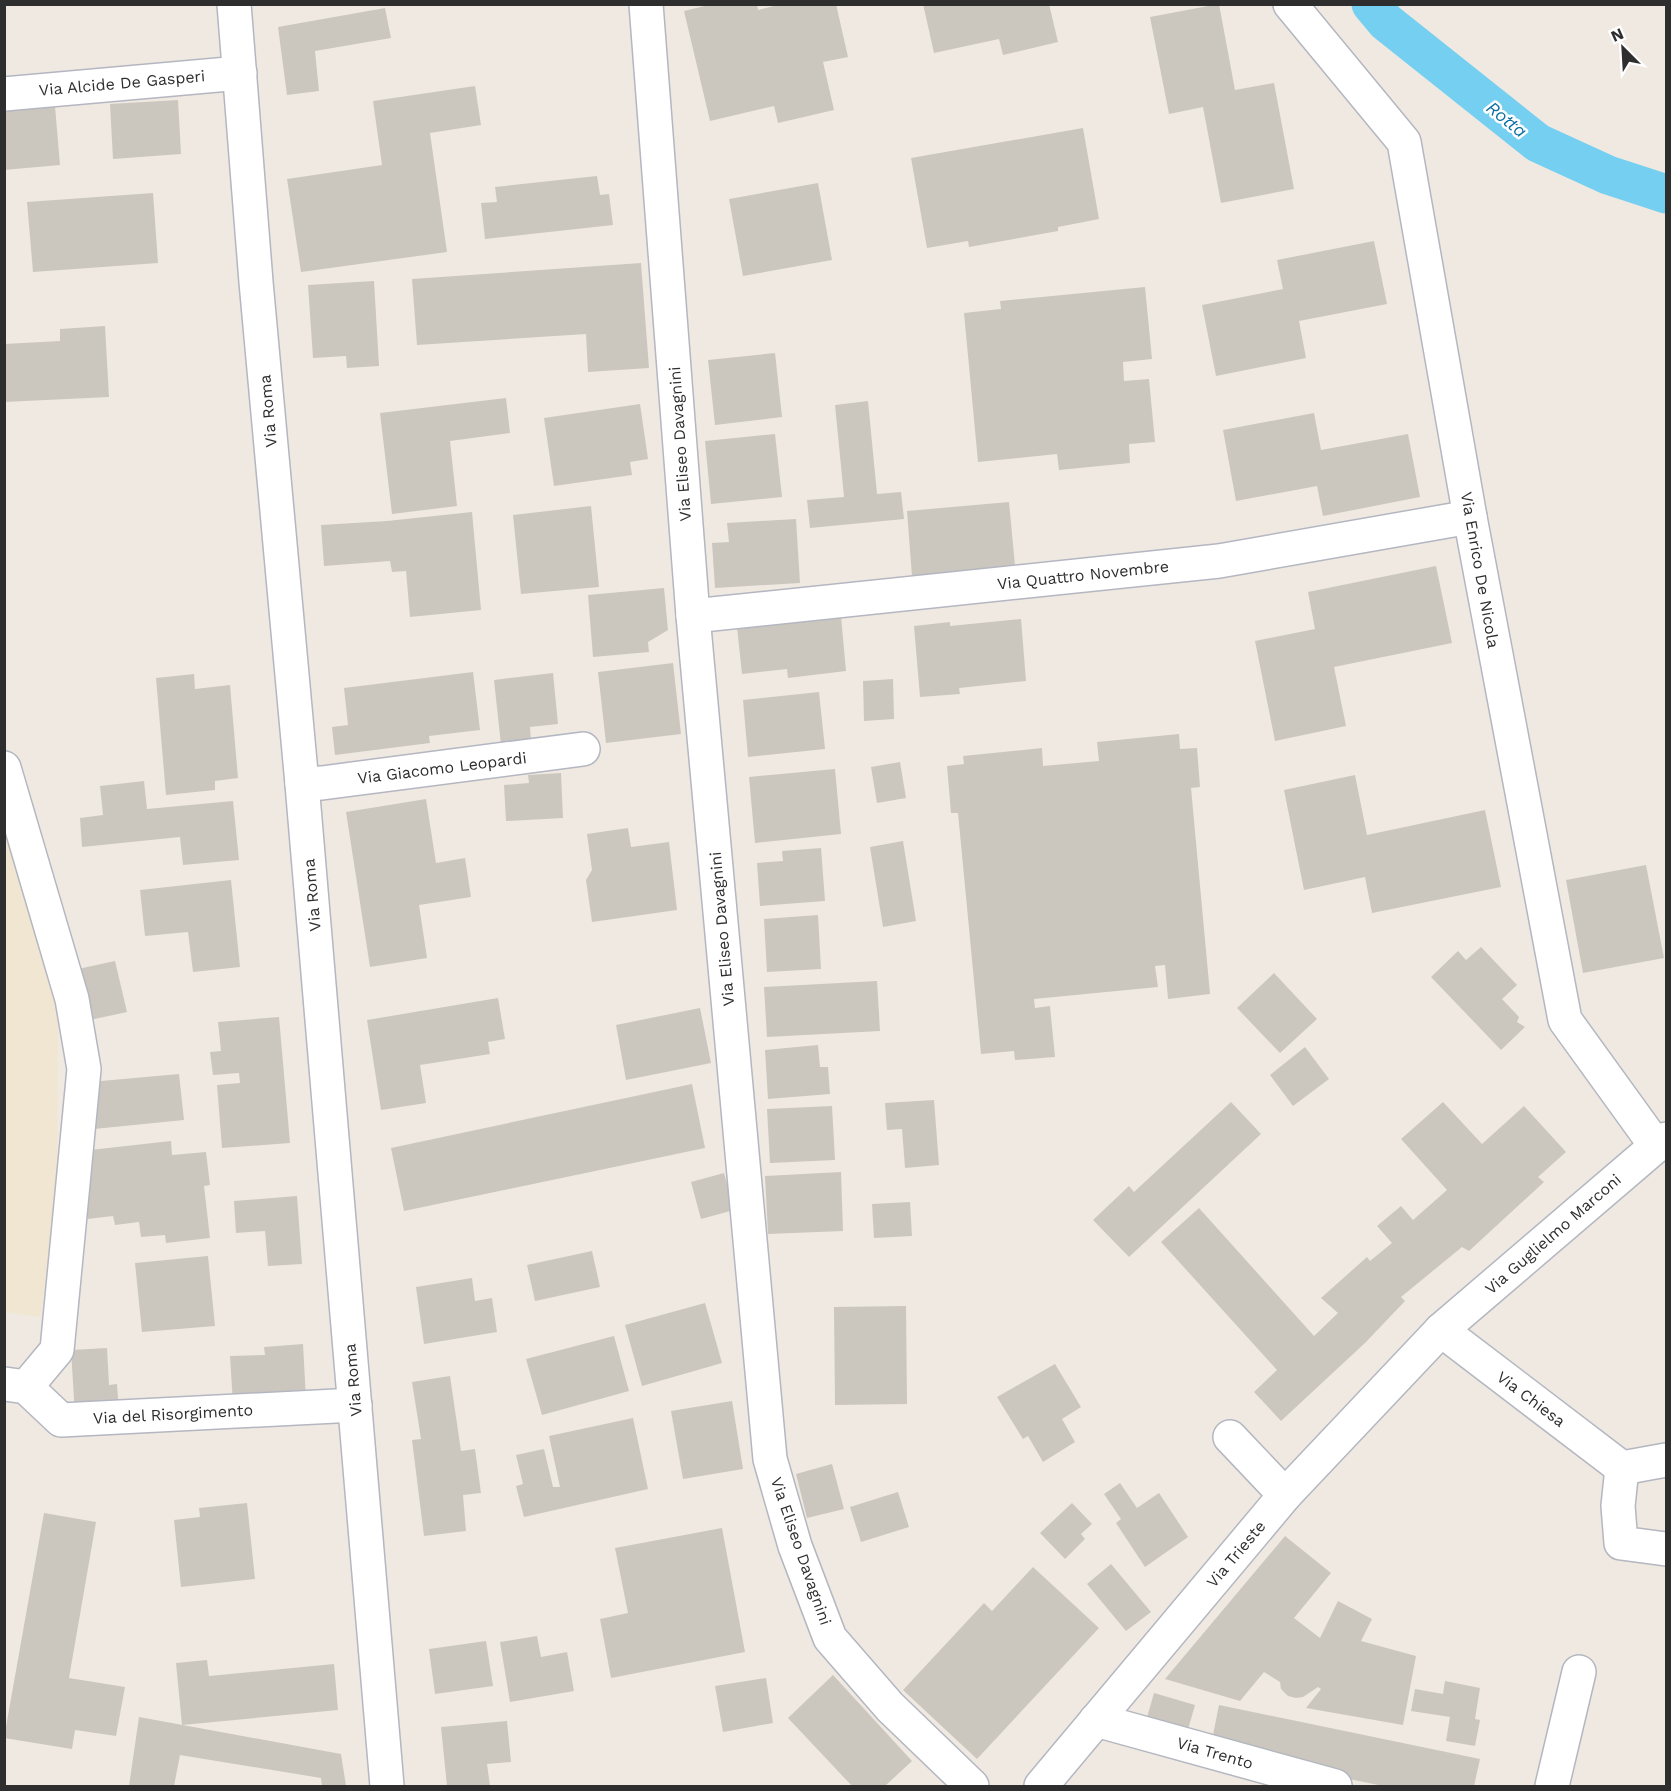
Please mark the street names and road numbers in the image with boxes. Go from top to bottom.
street label: Via Alcide De Gasperi [38,66,206,100]
street label: Via Eliseo Davagnini [665,366,695,522]
street label: Via Roma [255,374,281,448]
street label: Via Enrico De Nicola [1457,490,1503,650]
street label: Via Quattro Novembre [996,557,1170,593]
street label: Via Giacomo Leopardi [356,748,528,788]
street label: Via Eliseo Davagnini [706,851,738,1007]
street label: Via Roma [299,858,325,932]
street label: Via Guglielmo Marconi [1481,1170,1625,1298]
street label: Via Roma [340,1343,366,1417]
street label: Via Chiesa [1493,1367,1569,1431]
street label: Via del Risorgimento [93,1400,253,1428]
street label: Via Eliseo Davagnini [767,1475,835,1627]
street label: Via Trieste [1203,1517,1269,1591]
street label: Via Trento [1175,1733,1255,1773]

